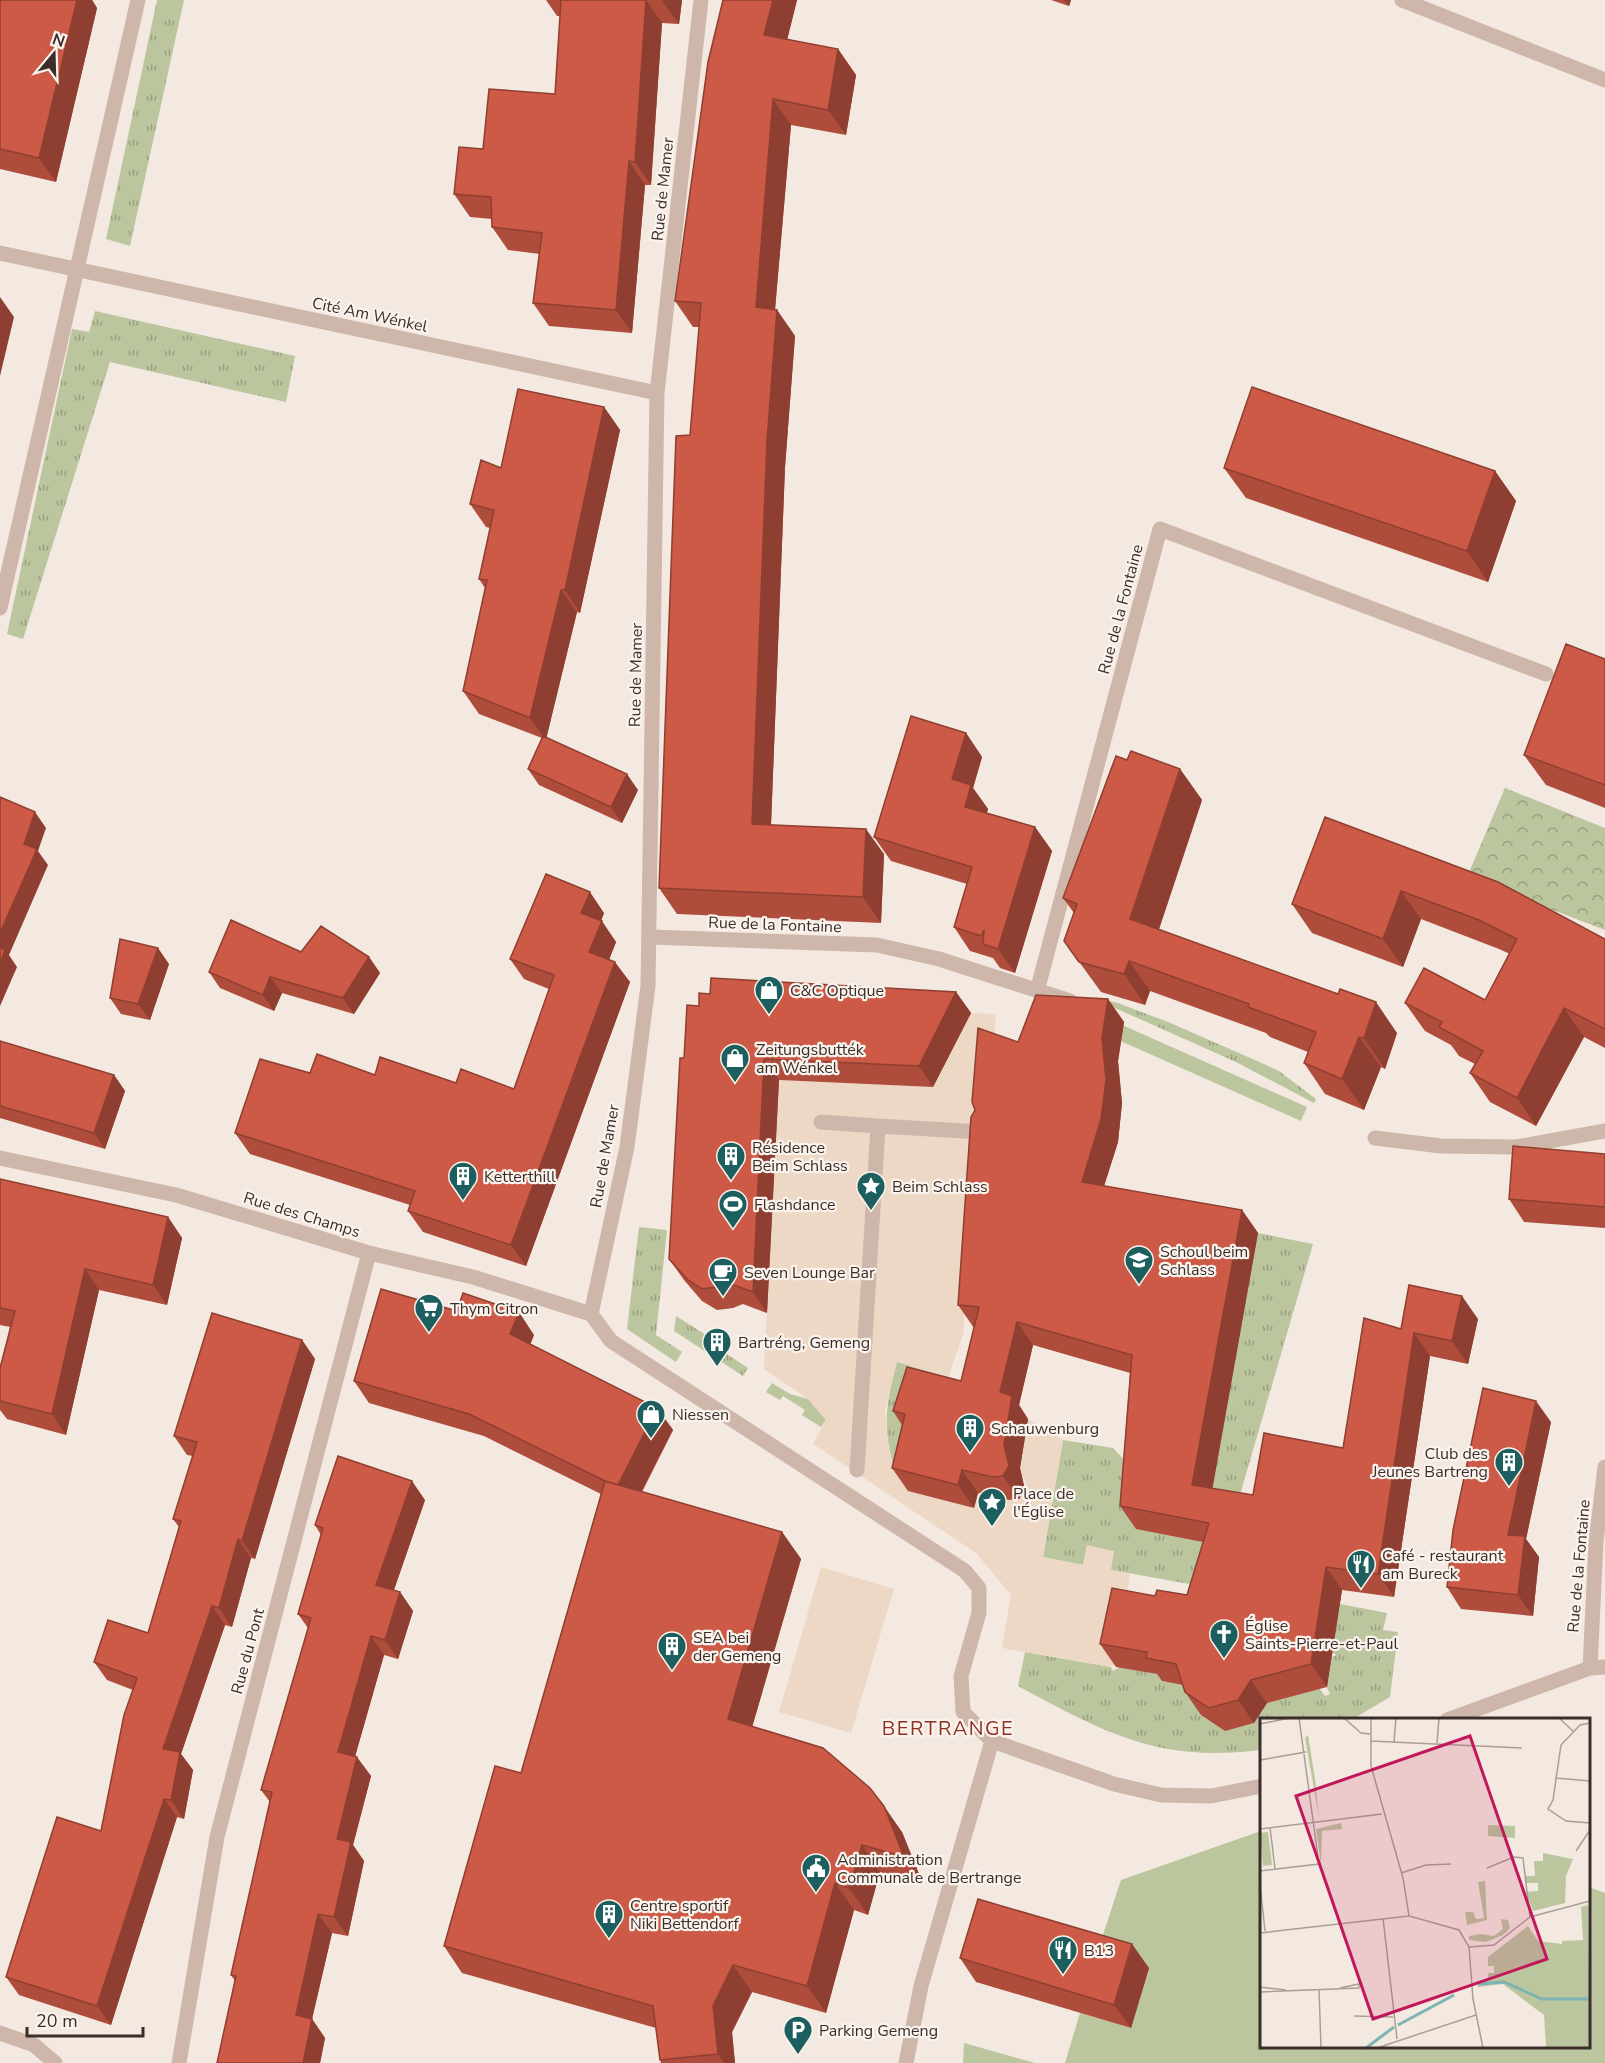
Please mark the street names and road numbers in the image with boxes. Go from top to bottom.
street label: Rue de Mamer [647,136,679,242]
street label: Cité Am Wénkel [310,292,430,338]
street label: Rue de la Fontaine [1093,542,1149,677]
street label: Rue de Mamer [624,622,648,727]
street label: Rue de la Fontaine [708,912,842,938]
street label: Rue de Mamer [585,1103,625,1209]
street label: Rue des Champs [241,1187,363,1243]
street label: Rue de la Fontaine [1562,1499,1596,1634]
street label: Rue du Pont [226,1605,270,1697]

